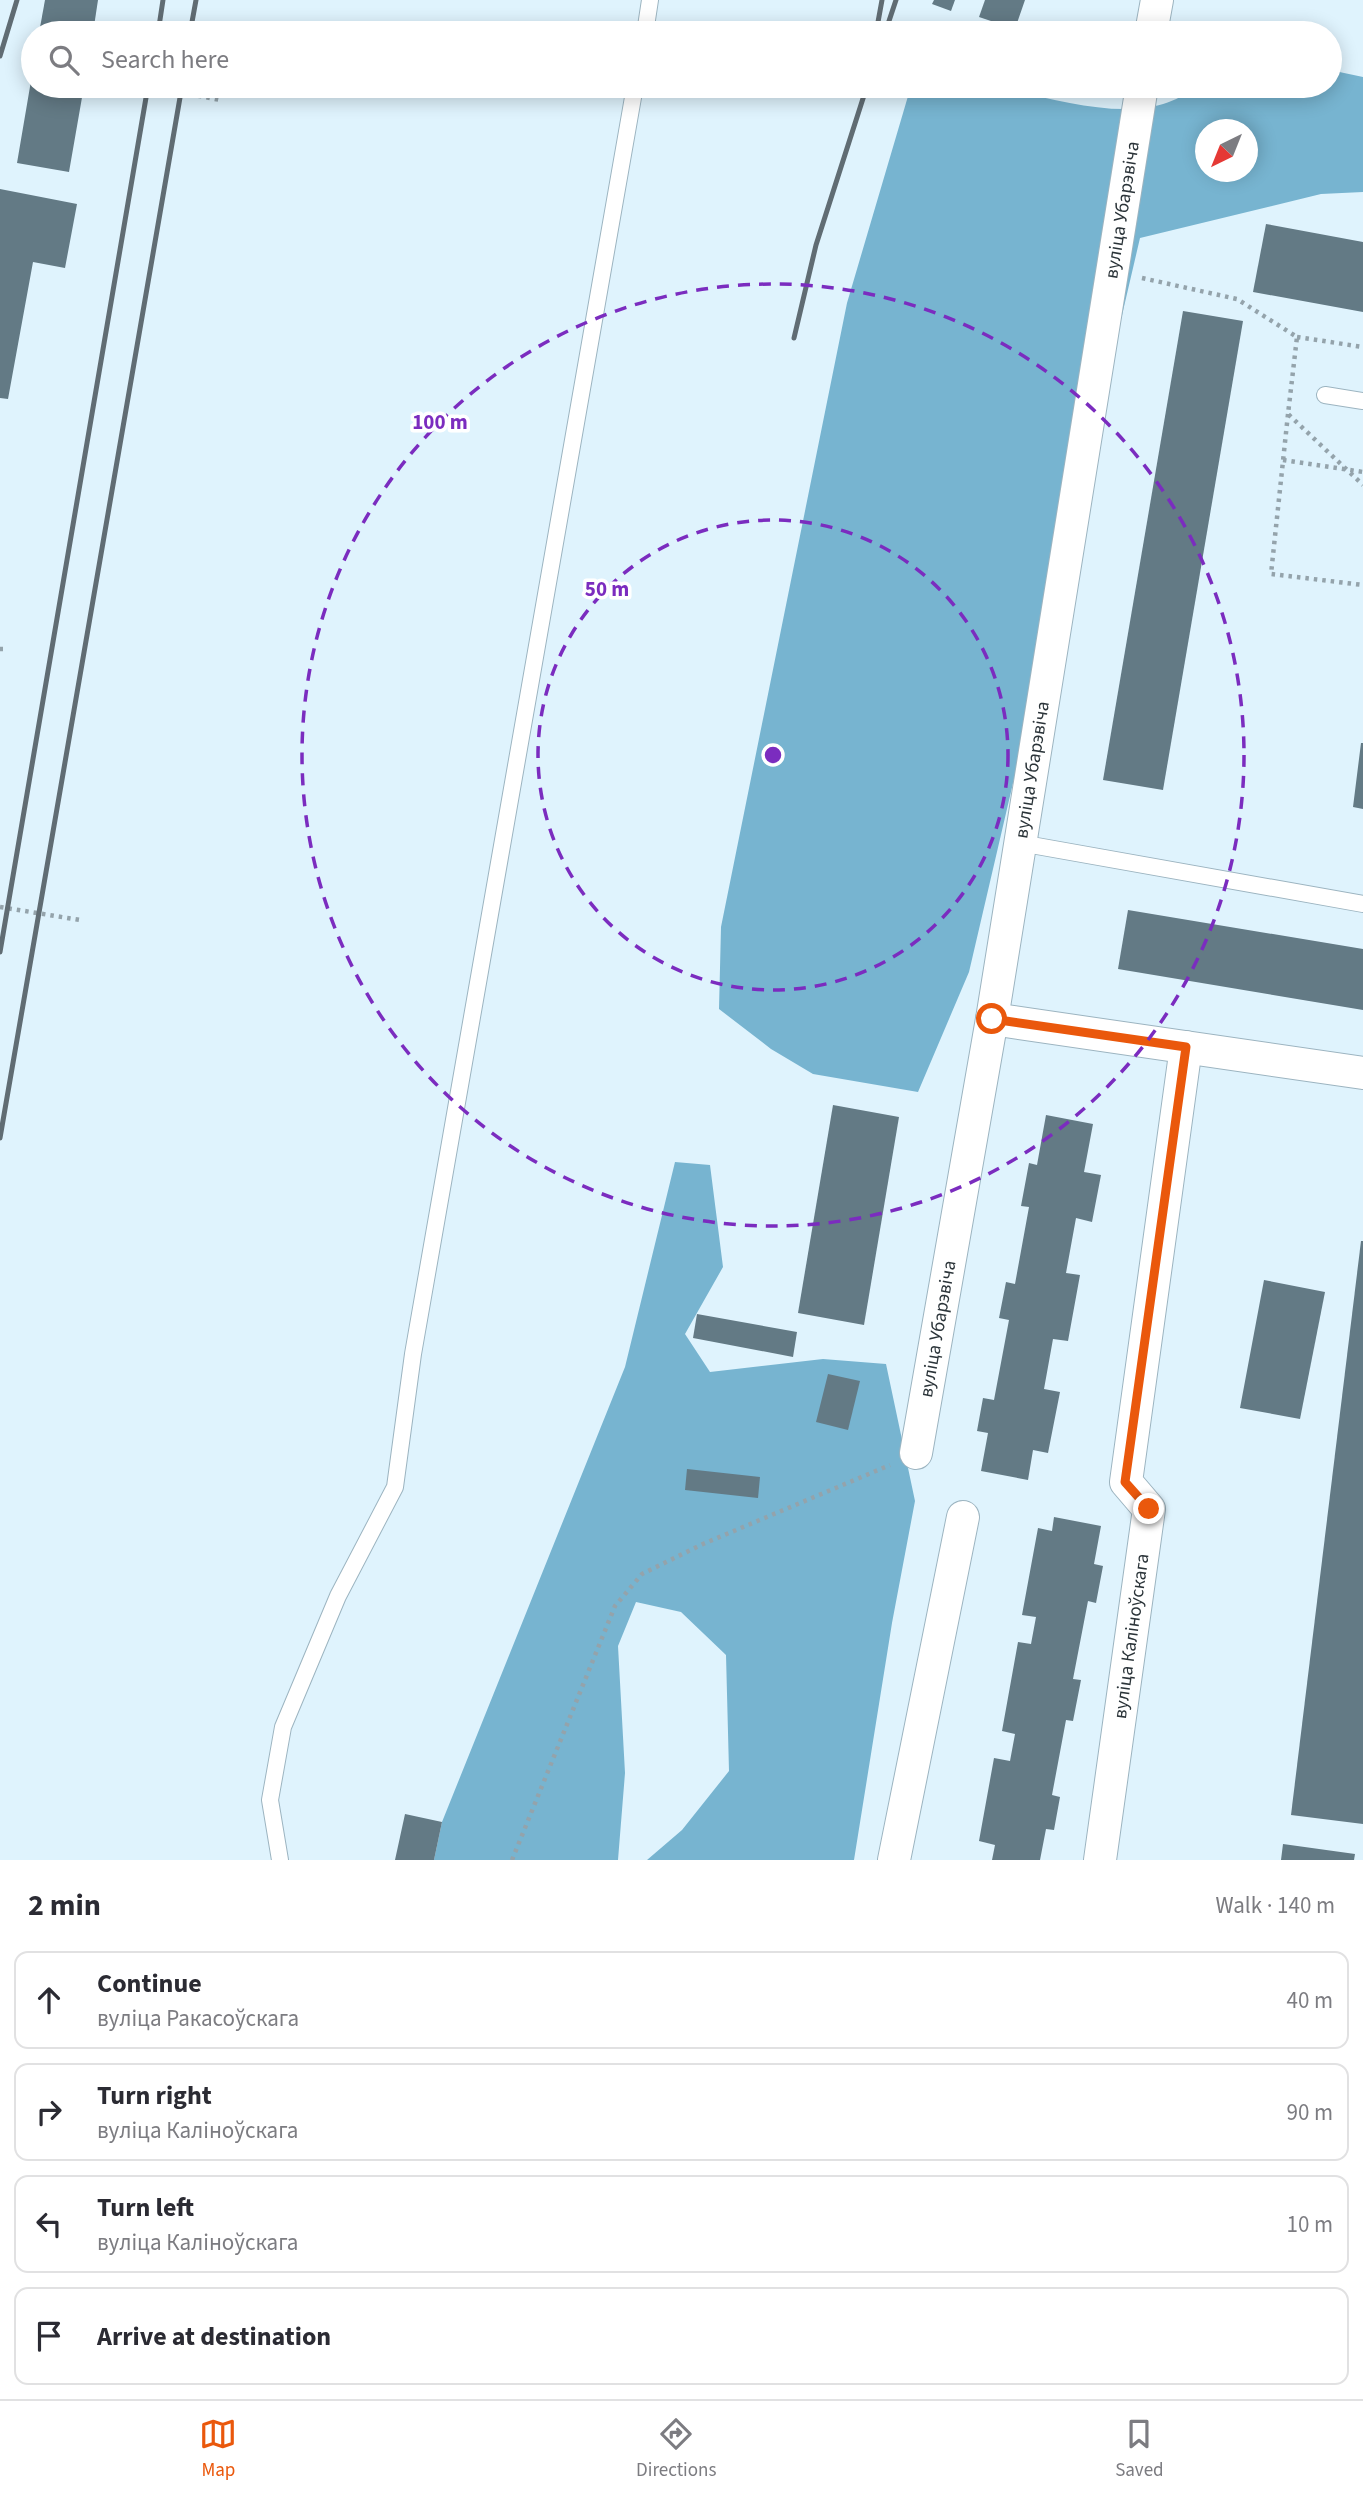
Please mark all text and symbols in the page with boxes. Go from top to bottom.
search box [21,21,1342,98]
icon: search [45,41,83,79]
text: Search here [101,41,229,78]
north arrow [1195,119,1258,182]
street label: вуліца Убарэвіча [1098,139,1146,281]
text: 100 m [412,407,468,437]
text: 50 m [585,574,629,604]
street label: вуліца Убарэвіча [1008,699,1056,841]
centre of rings [761,743,785,767]
route start [976,1003,1007,1034]
street label: вуліца Убарэвіча [912,1258,963,1400]
route end [1133,1493,1164,1524]
street label: вуліца Каліноўскага [1106,1552,1156,1720]
text: 2 min [28,1884,101,1927]
text: Walk · 140 m [1216,1889,1335,1922]
text: Continue [97,1965,202,2002]
icon: ahead [30,1981,68,2019]
text: 40 m [1286,1984,1333,2017]
text: вуліца Ракасоўскага [97,2002,299,2035]
text: Turn right [97,2077,212,2114]
icon: right [30,2093,68,2131]
text: 90 m [1286,2096,1333,2129]
text: вуліца Каліноўскага [97,2114,298,2147]
text: Turn left [97,2189,194,2226]
icon: left [30,2205,68,2243]
text: 10 m [1286,2208,1333,2241]
text: вуліца Каліноўскага [97,2226,298,2259]
icon: arrive [30,2317,68,2355]
text: Arrive at destination [97,2318,331,2355]
tab: Map [199,2415,237,2484]
tab: Directions [636,2415,716,2484]
tab: Saved [1115,2415,1164,2484]

